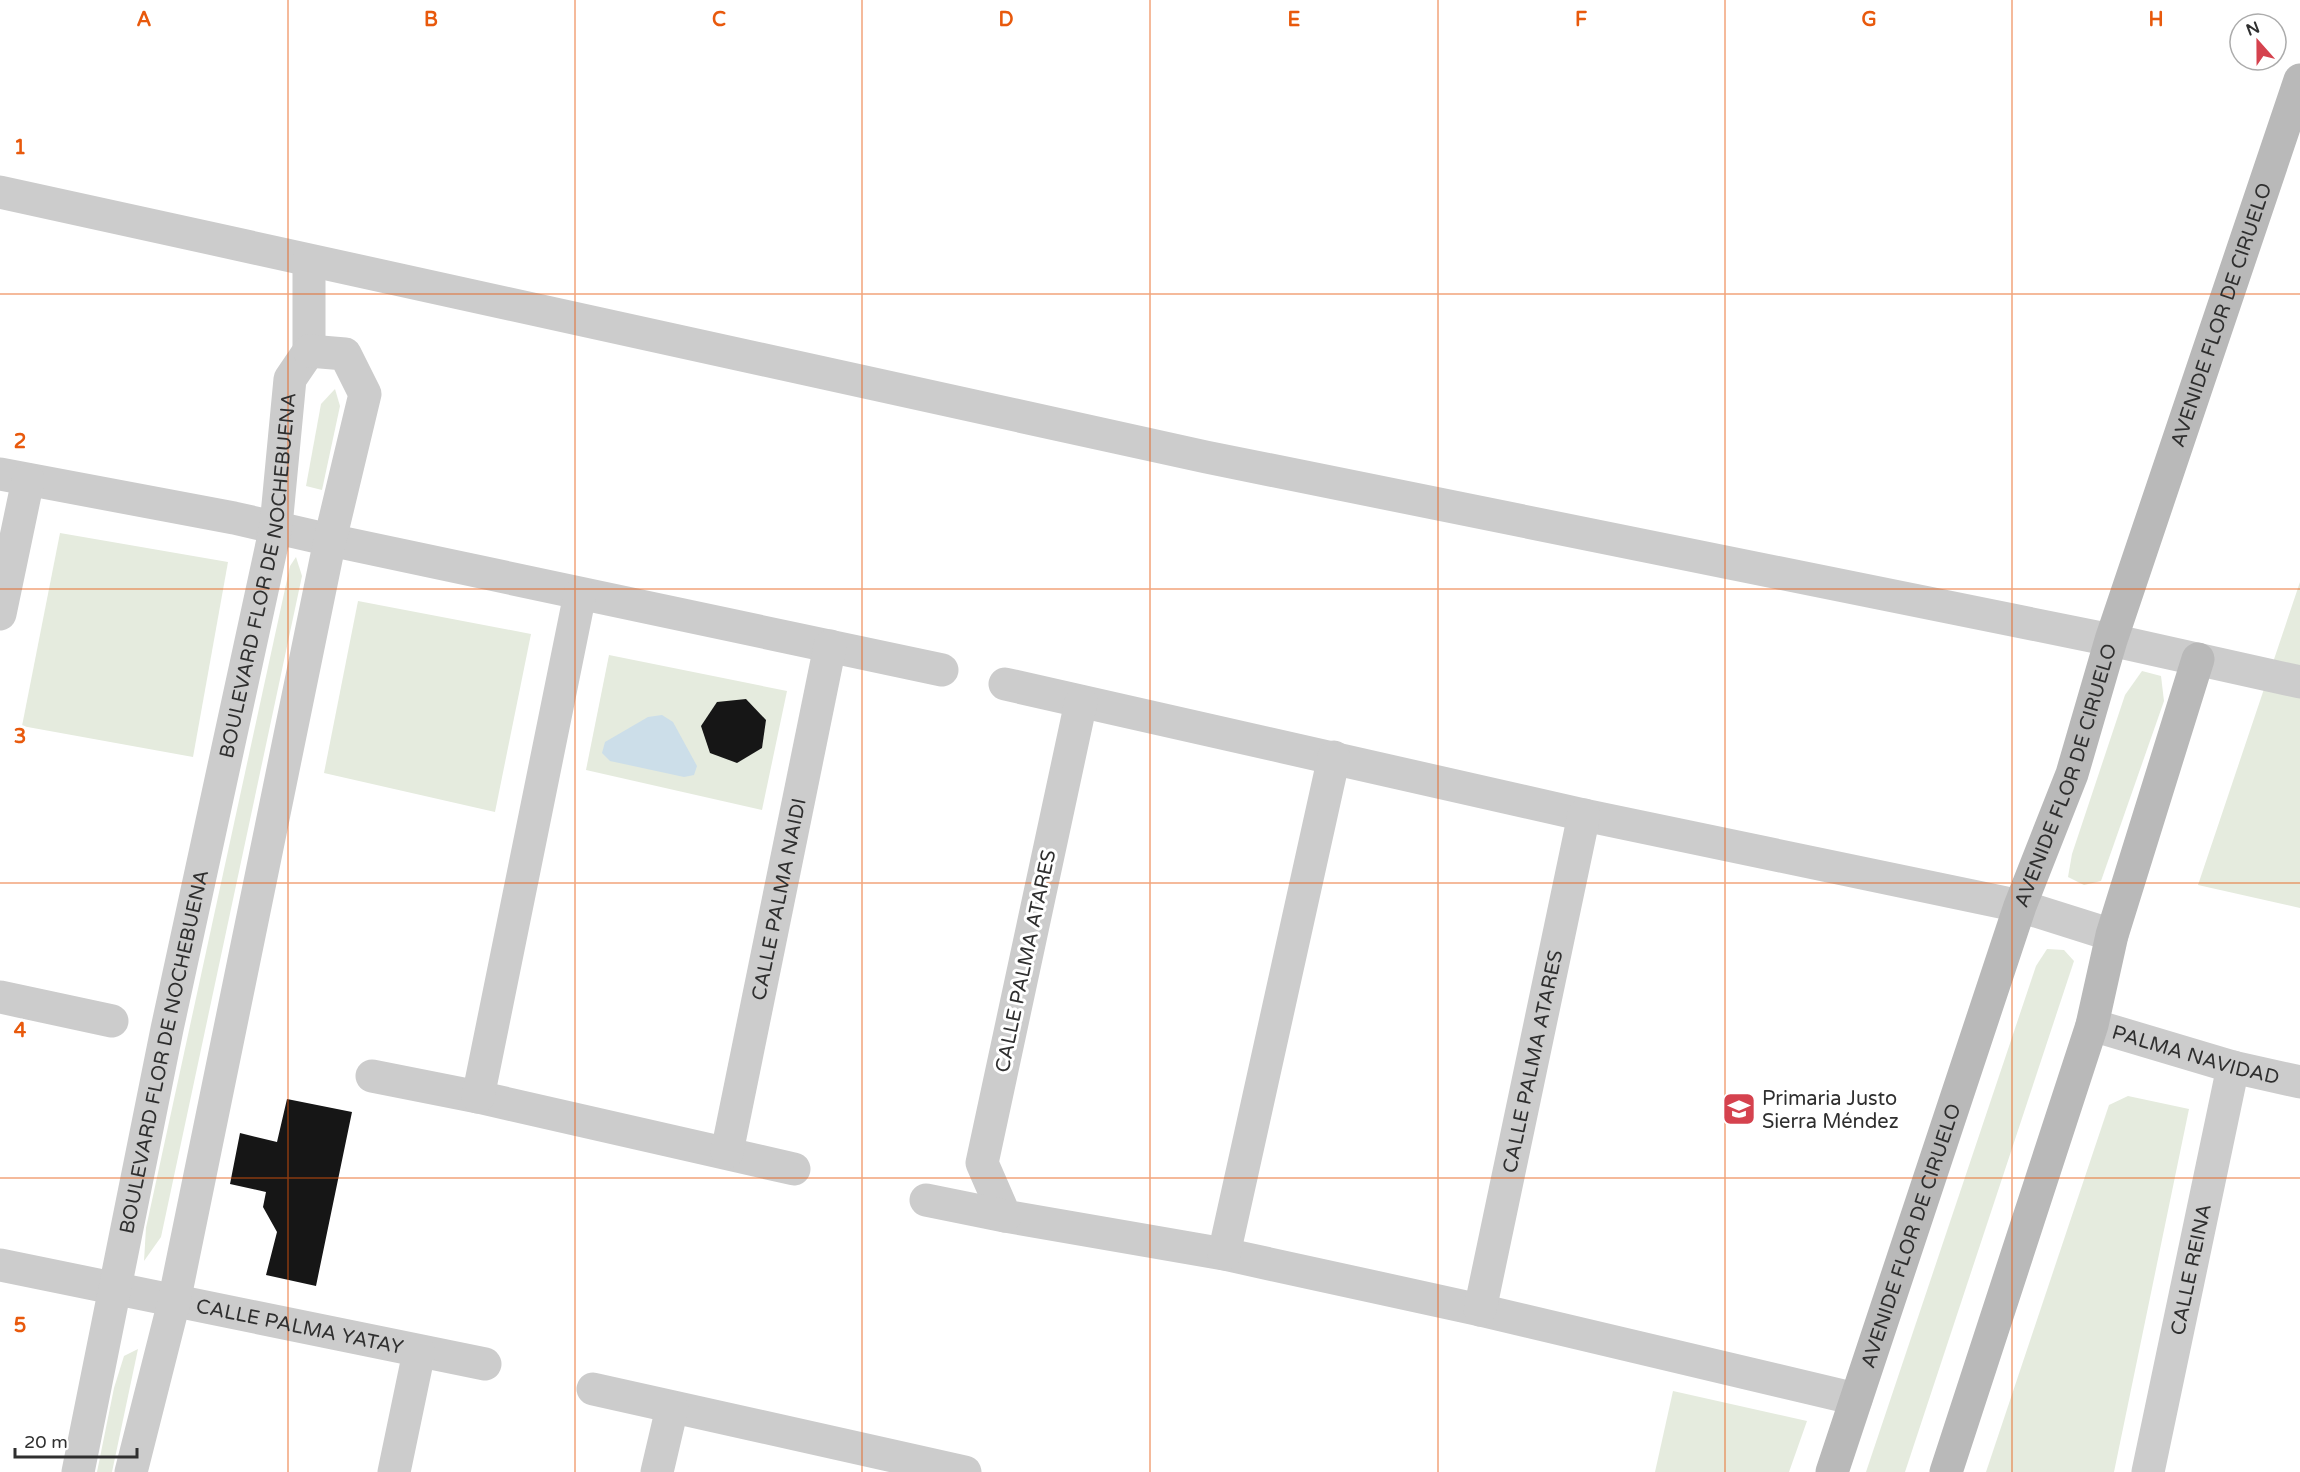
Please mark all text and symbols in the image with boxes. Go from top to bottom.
text: A [137,8,152,32]
text: B [424,8,438,32]
text: C [712,8,726,32]
text: D [998,8,1014,32]
text: E [1288,8,1301,32]
text: F [1575,8,1587,32]
text: G [1861,8,1877,32]
text: H [2148,8,2164,32]
north arrow [2228,12,2288,72]
text: N [2243,17,2263,41]
text: 1 [14,136,26,160]
street label: AVENIDE FLOR DE CIRUELO [2166,180,2277,450]
street label: BOULEVARD FLOR DE NOCHEBUENA [215,391,302,761]
text: 2 [14,430,26,454]
street label: AVENIDE FLOR DE CIRUELO [2010,641,2122,911]
text: 3 [14,725,26,749]
street label: CALLE PALMA NAIDI [747,796,812,1003]
street label: CALLE PALMA ATARES [991,848,1061,1075]
street label: BOULEVARD FLOR DE NOCHEBUENA [115,868,214,1236]
street label: CALLE PALMA ATARES [1498,948,1568,1175]
text: 4 [14,1019,27,1043]
street label: PALMA NAVIDAD [2109,1021,2282,1090]
place label: Primaria Justo Sierra Méndez [1762,1087,1899,1134]
school or university icon: Primaria Justo Sierra Méndez [1721,1091,1757,1127]
street label: AVENIDE FLOR DE CIRUELO [1856,1101,1967,1371]
street label: CALLE REINA [2166,1202,2217,1337]
street label: CALLE PALMA YATAY [194,1294,406,1360]
text: 5 [14,1314,26,1338]
scale bar [15,1421,136,1459]
text: 20 m [24,1431,68,1453]

